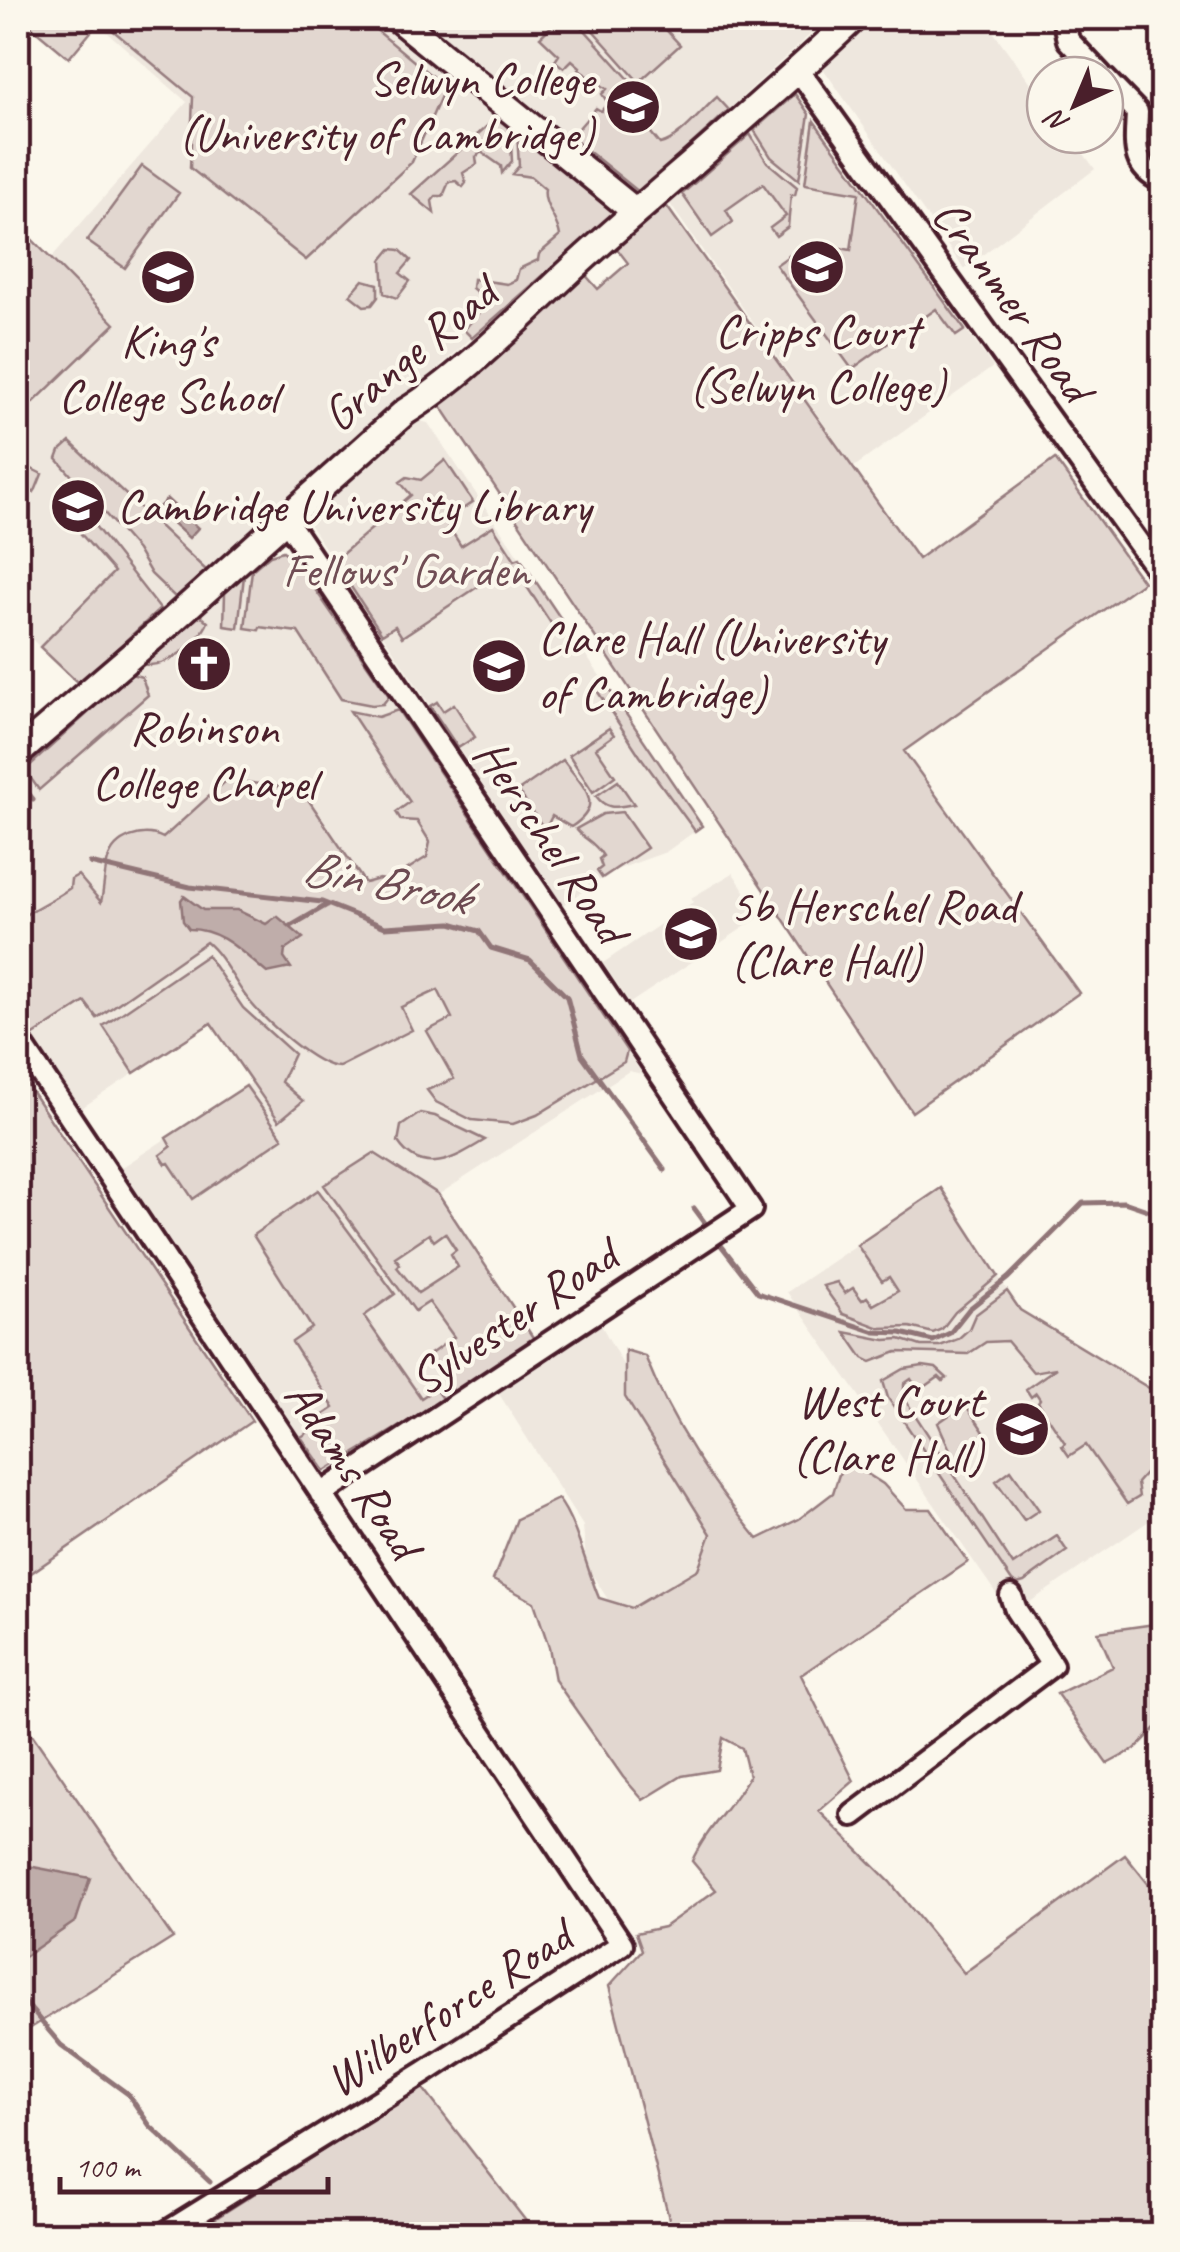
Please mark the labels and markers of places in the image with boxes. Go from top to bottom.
place label: Selwyn College (University of Cambridge) [178,49,597,164]
school or university icon: Selwyn College (University of Cambridge) [603,77,663,137]
school or university icon: Cripps Court (Selwyn College) [787,237,847,297]
school or university icon: King's College School [138,247,198,307]
place label: Cripps Court (Selwyn College) [689,301,948,416]
place label: King's College School [59,311,285,426]
school or university icon: Cambridge University Library [48,476,108,536]
place label: Cambridge University Library [117,476,595,536]
place label: Clare Hall (University of Cambridge) [538,608,889,723]
church icon: Robinson College Chapel [174,634,234,694]
school or university icon: Clare Hall (University of Cambridge) [469,636,529,696]
place label: Robinson College Chapel [92,698,324,813]
place label: 5b Herschel Road (Clare Hall) [730,876,1024,991]
school or university icon: 5b Herschel Road (Clare Hall) [661,904,721,964]
place label: West Court (Clare Hall) [792,1371,987,1486]
school or university icon: West Court (Clare Hall) [992,1399,1052,1459]

